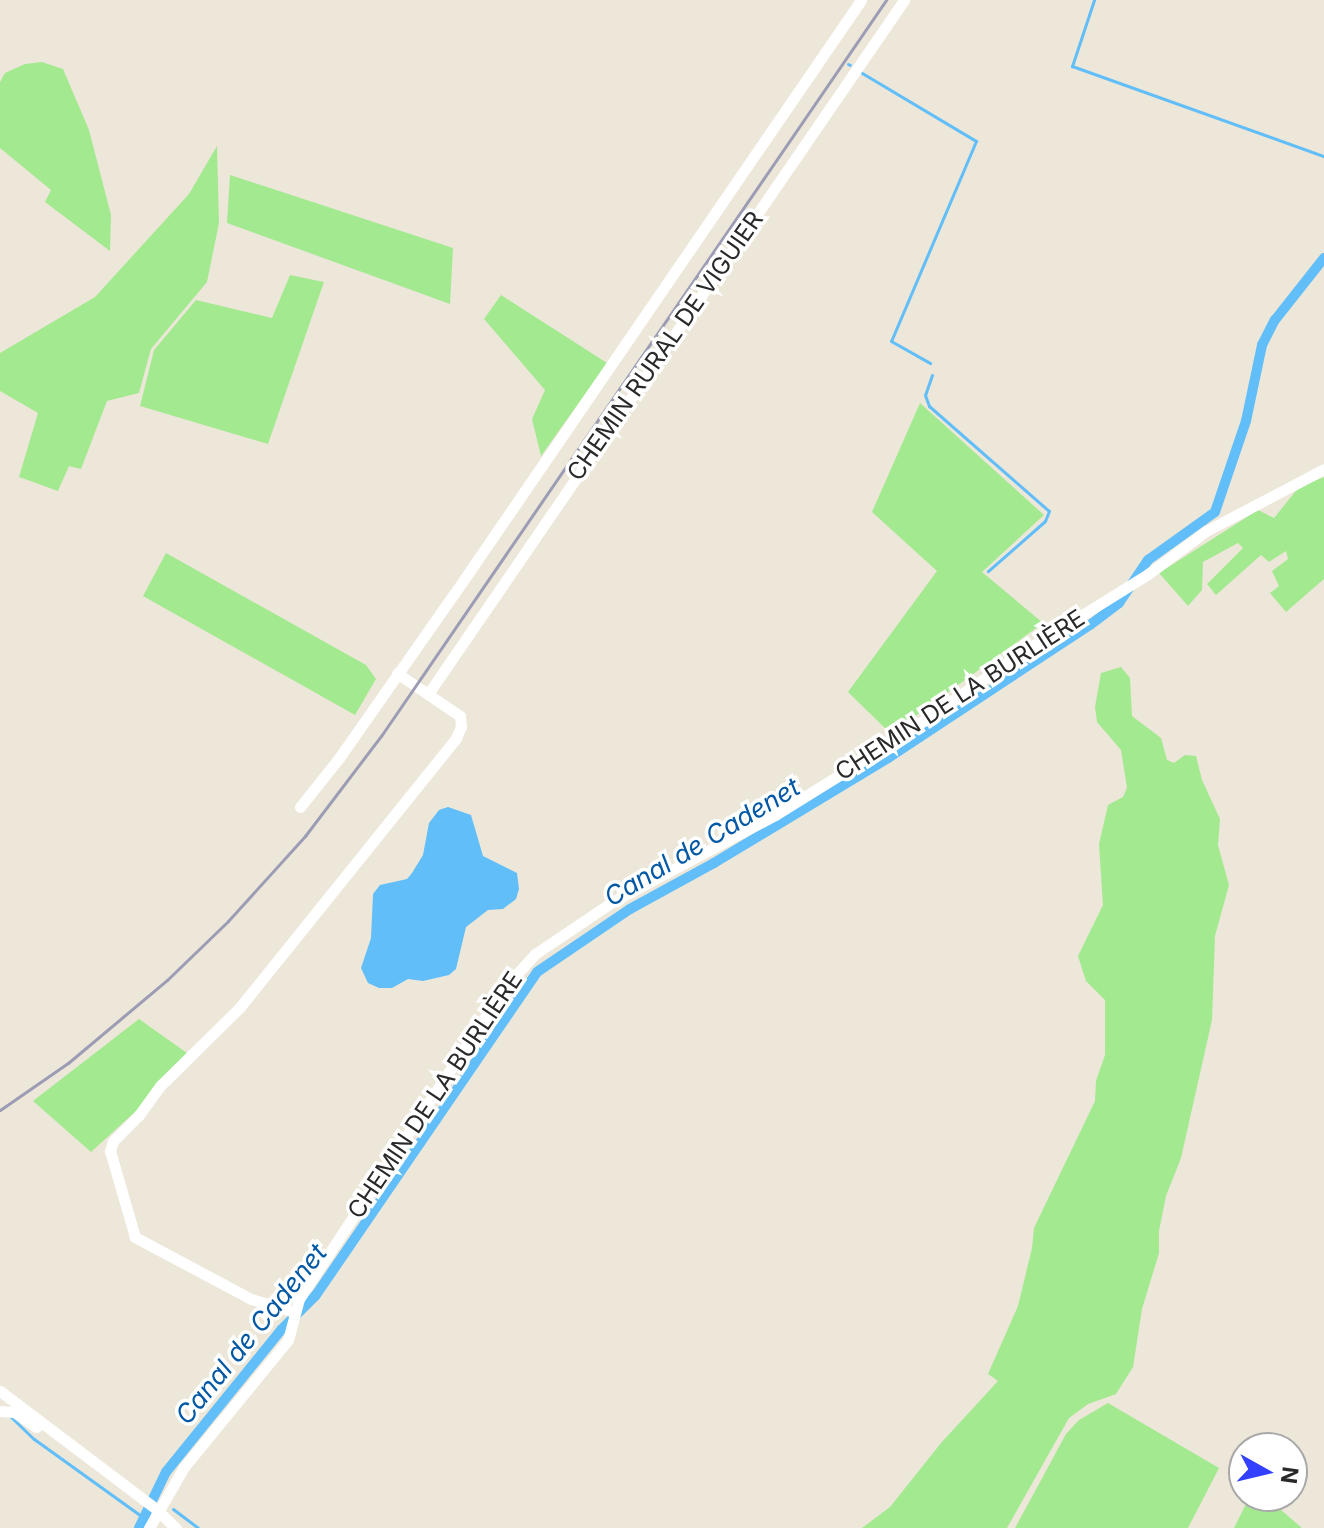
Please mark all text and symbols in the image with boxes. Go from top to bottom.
street label: CHEMIN RURAL DE VIGUIER [561,206,769,486]
street label: CHEMIN DE LA BURLIÈRE [830,604,1090,786]
water label: Canal de Cadenet [598,771,806,913]
street label: CHEMIN DE LA BURLIÈRE [342,966,528,1224]
water label: Canal de Cadenet [169,1238,333,1430]
north arrow [1228,1432,1308,1512]
text: N [1276,1465,1304,1485]

